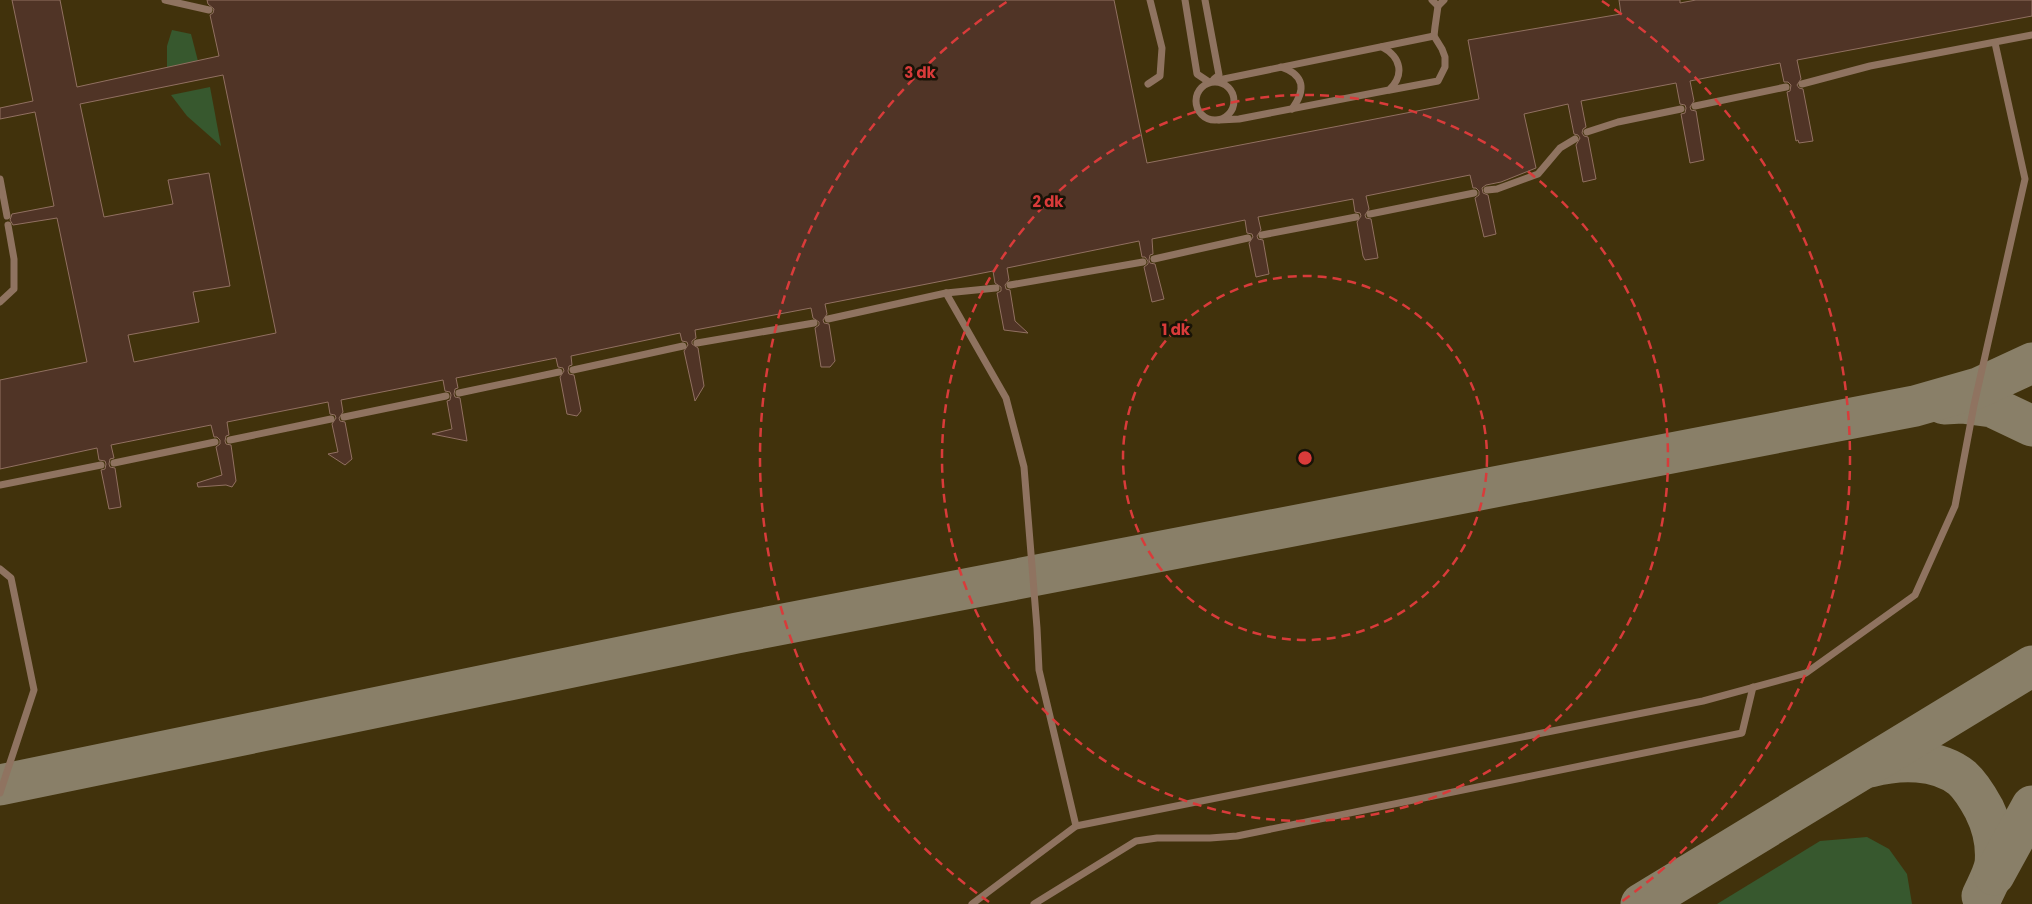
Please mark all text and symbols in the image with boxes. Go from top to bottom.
text: 3 dk [904,62,937,83]
text: 2 dk [1032,191,1064,212]
text: 1 dk [1162,319,1191,340]
centre of rings [1296,449,1314,467]

